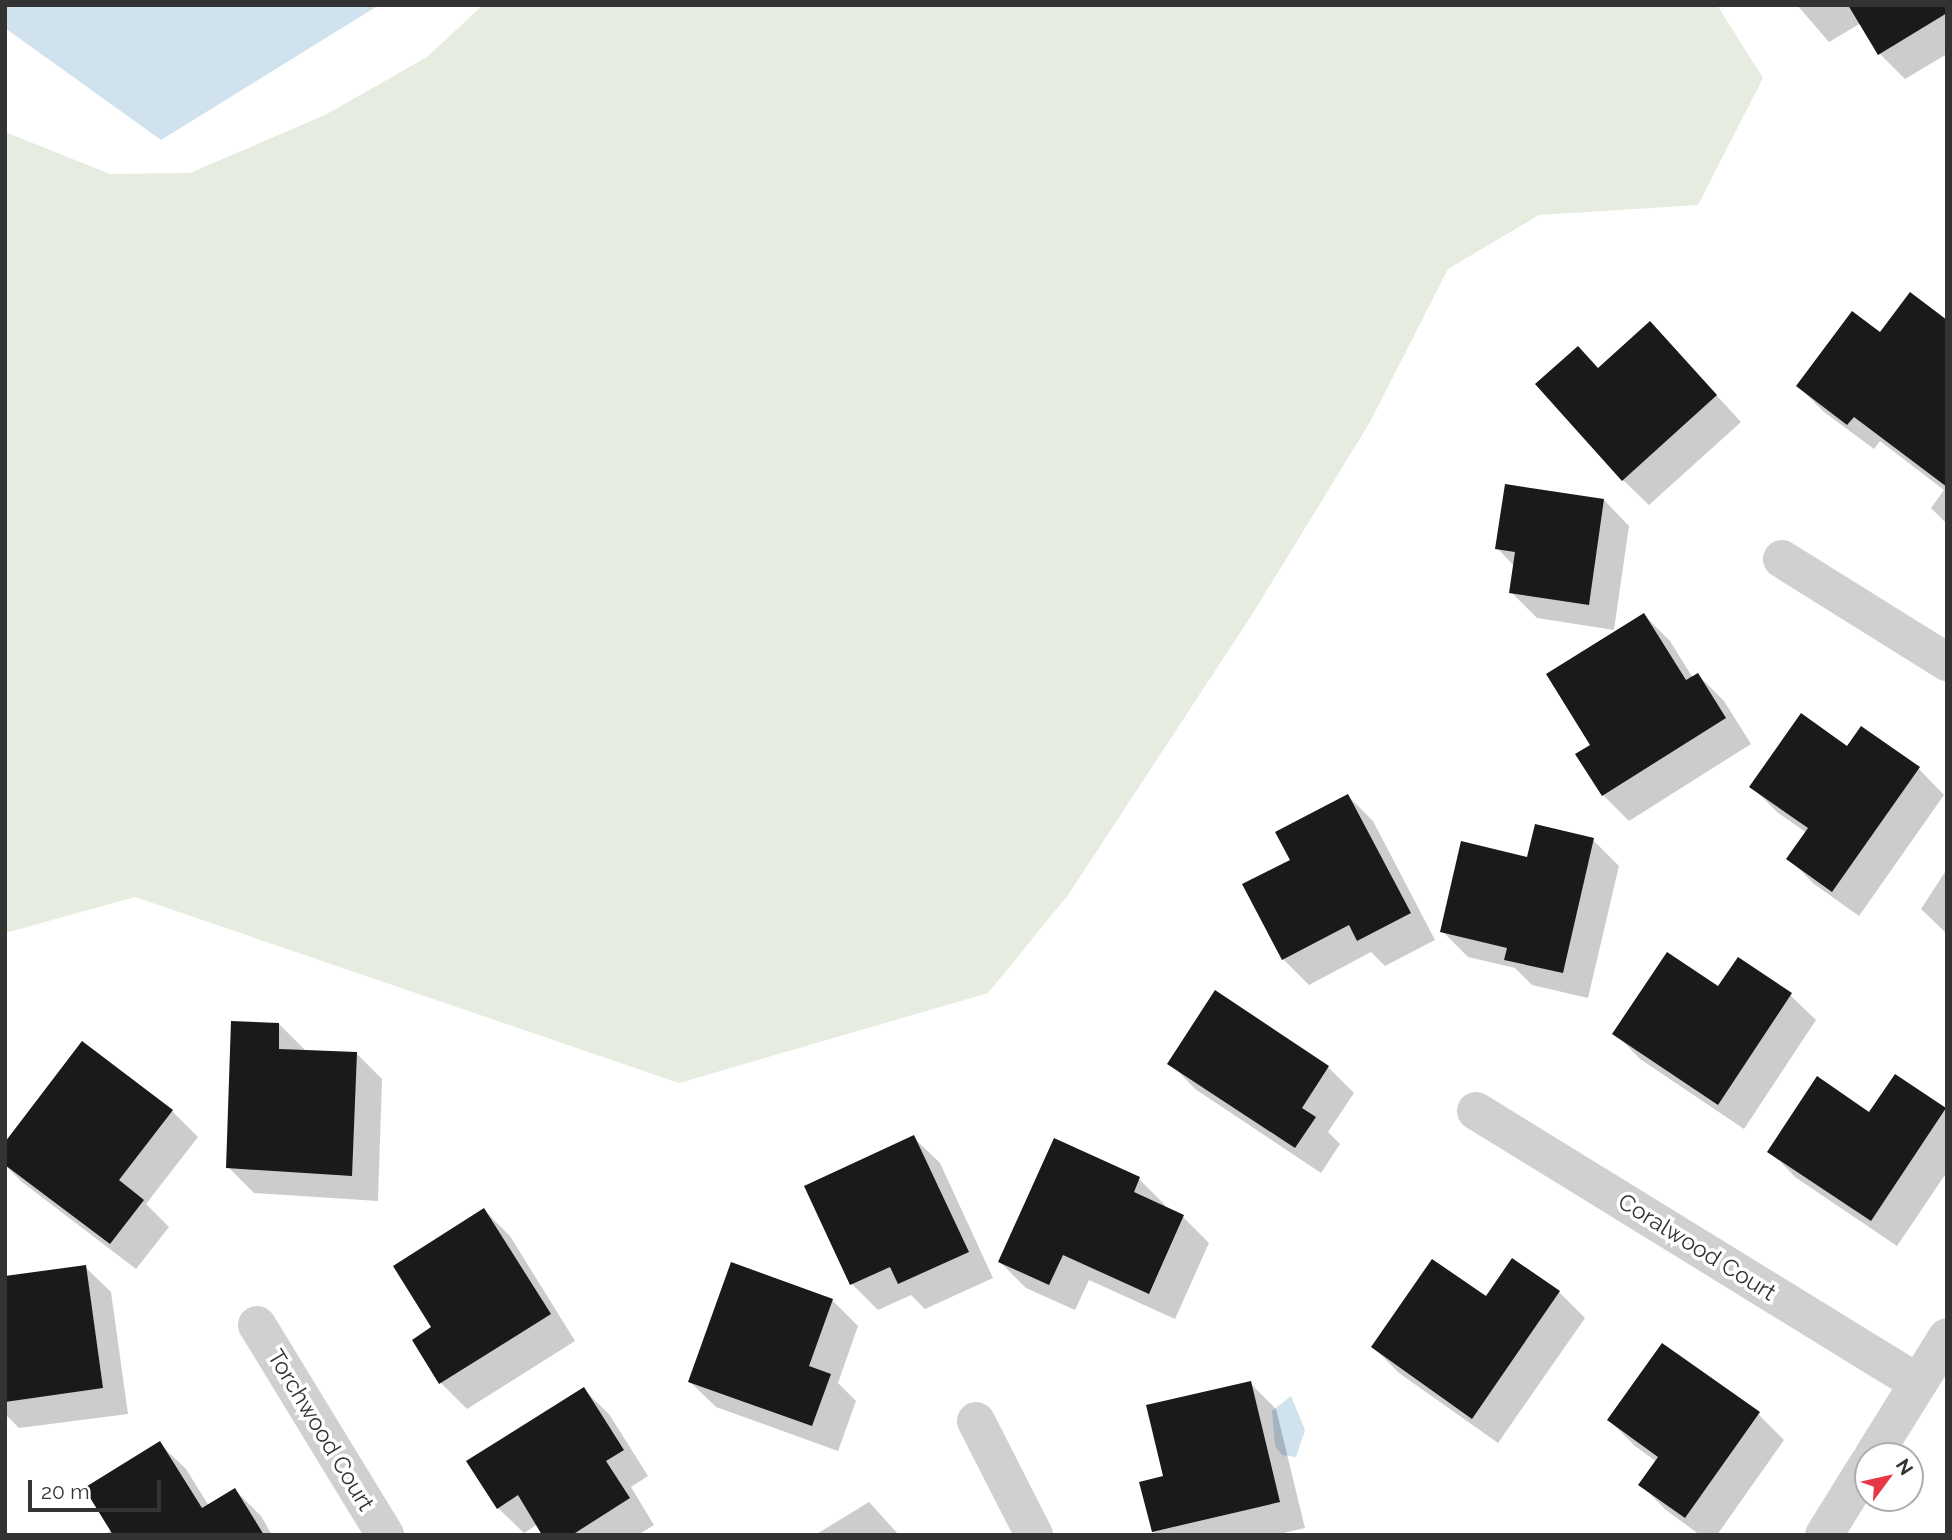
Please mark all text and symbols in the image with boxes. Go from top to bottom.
street label: Coralwood Court [1613,1187,1781,1307]
street label: Torchwood Court [262,1344,380,1516]
north arrow [1854,1442,1924,1512]
text: N [1892,1455,1918,1479]
scale bar [32,1466,164,1510]
text: 20 m [41,1479,89,1504]

